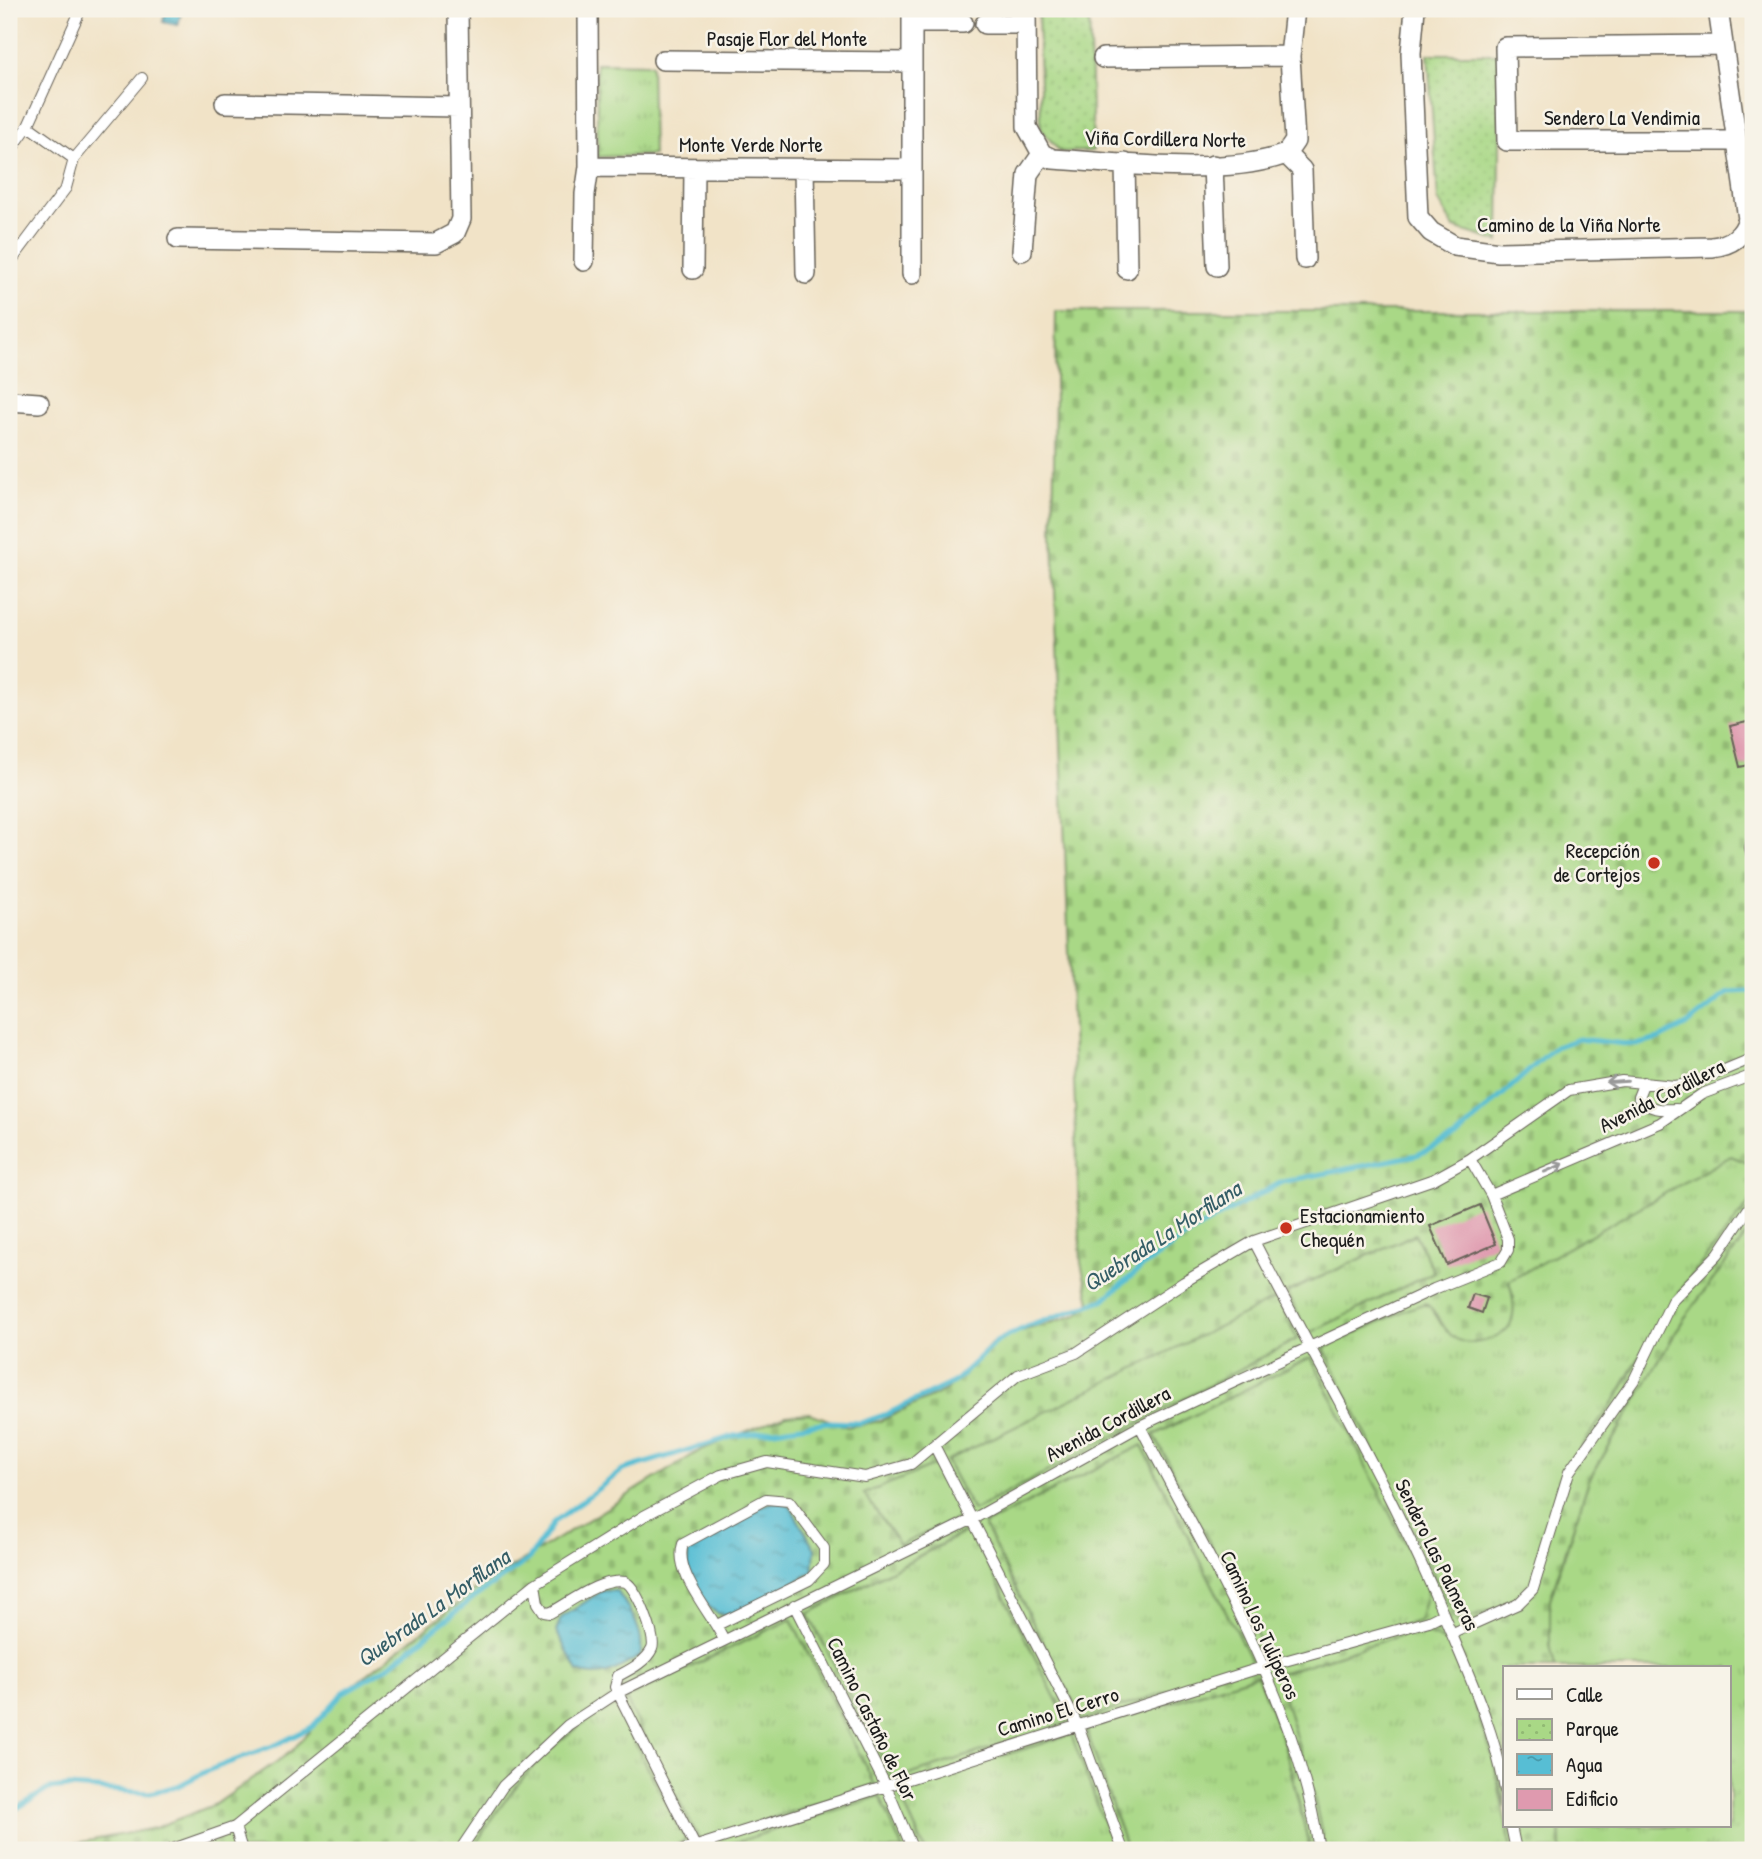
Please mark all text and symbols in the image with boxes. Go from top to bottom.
street label: Pasaje Flor del Monte [707,24,867,53]
street label: Sendero La Vendimia [1544,103,1700,132]
street label: Viña Cordillera Norte [1084,123,1246,154]
street label: Monte Verde Norte [679,130,823,159]
street label: Camino de la Viña Norte [1477,210,1661,239]
place label: Recepción de Cortejos [1554,836,1640,889]
marker: Recepción de Cortejos [1646,855,1662,871]
street label: Avenida Cordillera [1594,1052,1729,1140]
one-way arrow [1606,1076,1629,1089]
one-way arrow [1543,1161,1564,1174]
water label: Quebrada La Morfilana [1077,1172,1248,1298]
place label: Estacionamiento Chequén [1300,1201,1424,1254]
marker: Estacionamiento Chequén [1278,1220,1294,1236]
street label: Avenida Cordillera [1040,1379,1175,1469]
street label: Sendero Las Palmeras [1388,1474,1487,1635]
water label: Quebrada La Morfilana [350,1540,517,1674]
street label: Camino Los Tuliperos [1213,1546,1308,1704]
street label: Camino Castaño de Flor [820,1632,925,1806]
legend [1503,1666,1730,1828]
street label: Camino El Cerro [994,1679,1122,1744]
text: Calle [1566,1680,1603,1709]
text: Parque [1566,1714,1619,1743]
text: Agua [1566,1750,1602,1779]
text: Edificio [1566,1784,1618,1813]

